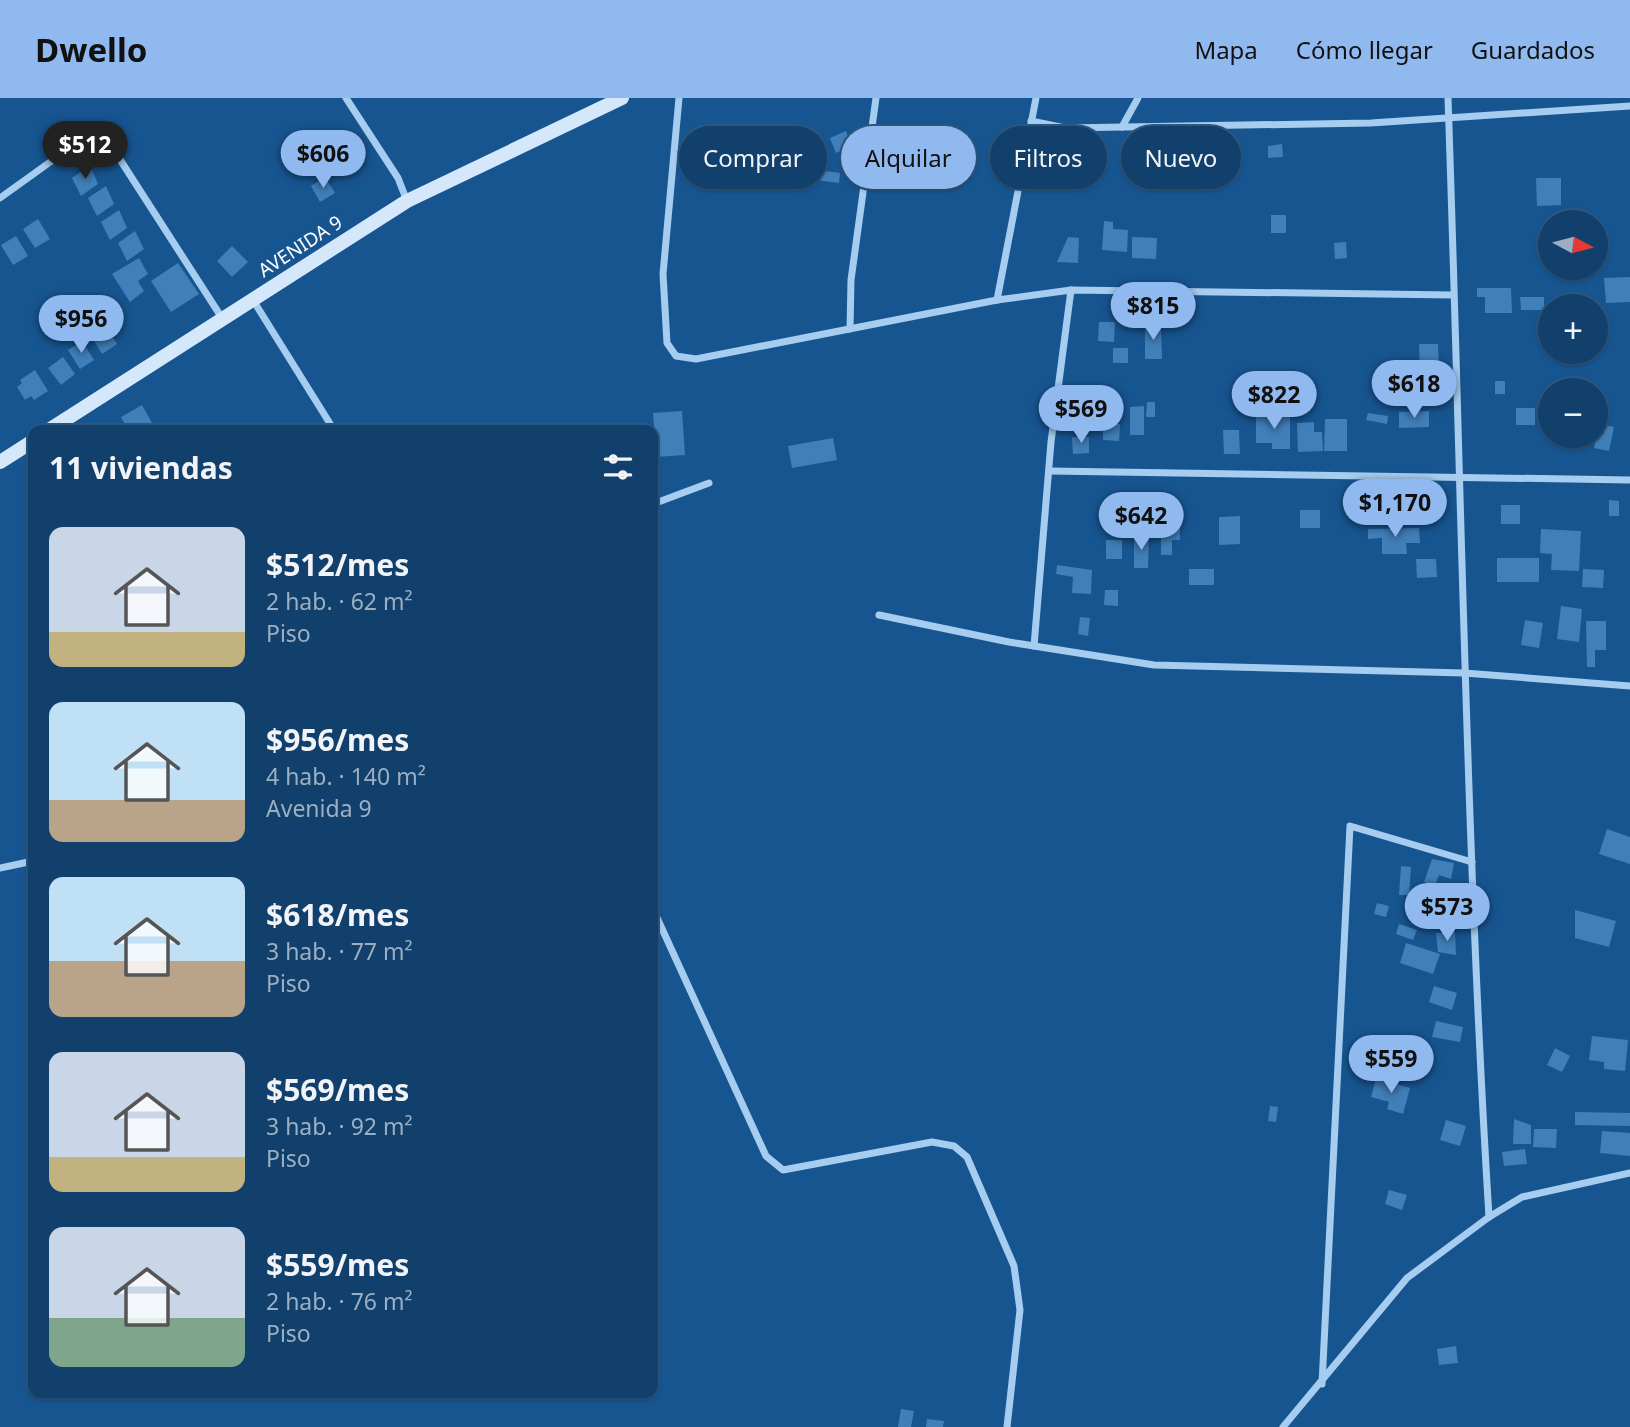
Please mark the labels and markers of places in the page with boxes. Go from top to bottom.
pin: $512 [44,122,126,181]
pin: $606 [282,130,364,190]
pin: $815 [1112,282,1194,342]
pin: $956 [40,296,122,355]
pin: $618 [1373,360,1455,420]
pin: $822 [1233,372,1315,431]
pin: $569 [1040,386,1122,445]
pin: $1,170 [1338,480,1452,539]
pin: $642 [1100,492,1182,552]
pin: $573 [1406,884,1488,943]
pin: $559 [1350,1035,1432,1095]

